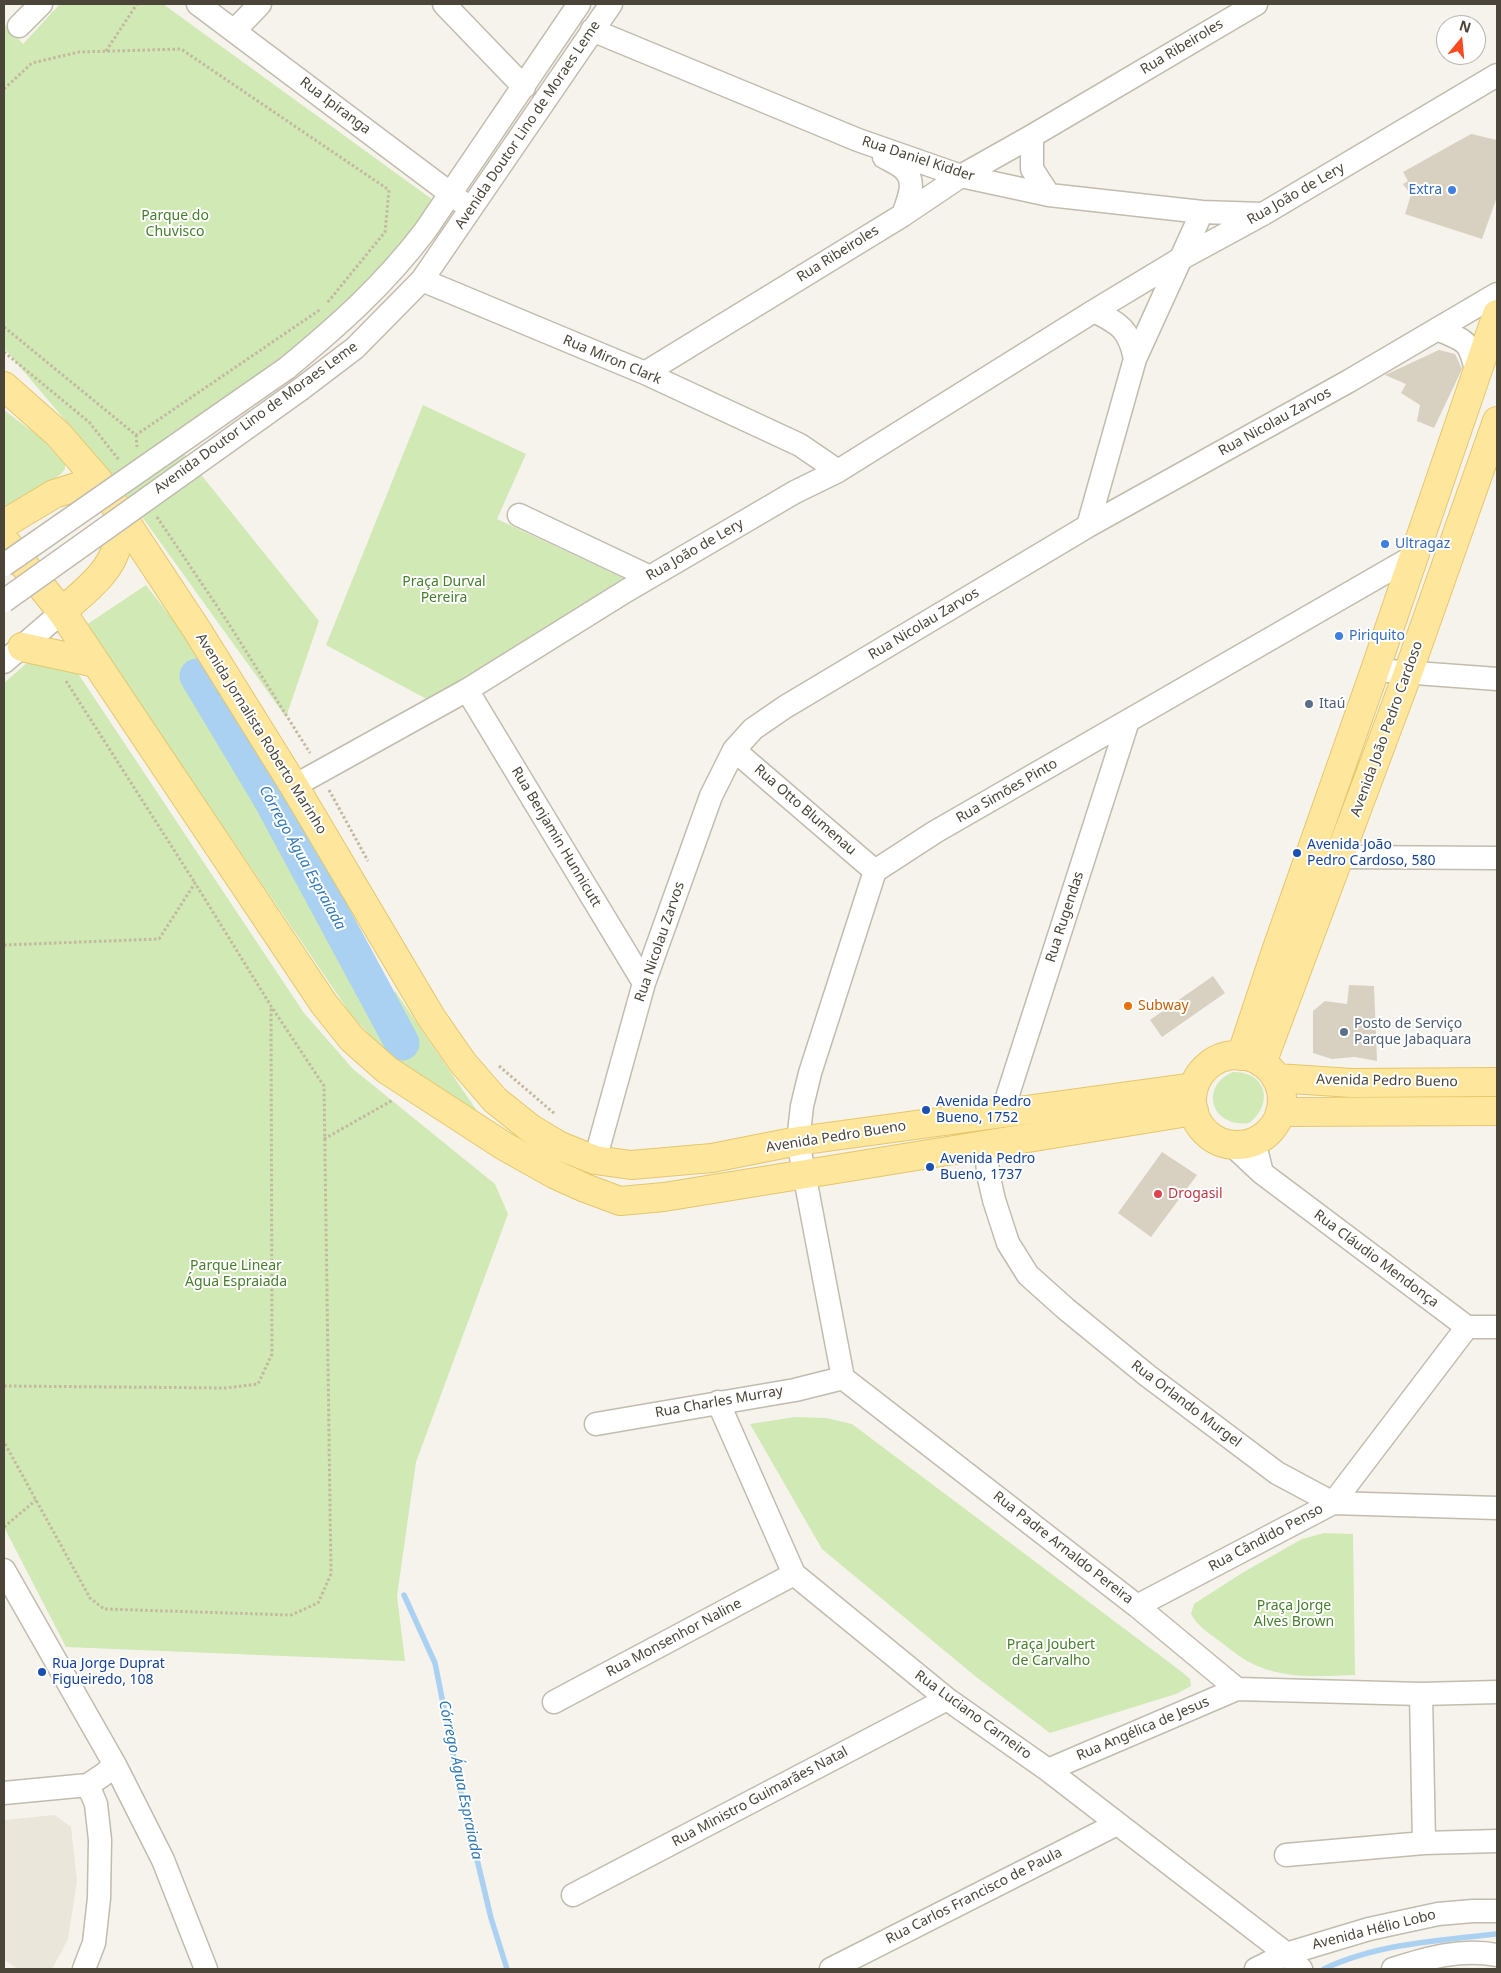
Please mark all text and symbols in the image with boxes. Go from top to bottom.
north arrow [1436,15,1486,65]
text: N [1457,15,1473,37]
street label: Rua Ribeiroles [1138,16,1226,78]
street label: Avenida Doutor Lino de Moraes Leme [452,18,604,232]
street label: Rua Ipiranga [296,74,374,138]
street label: Rua Daniel Kidder [860,133,976,185]
street label: Rua João de Lery [1244,159,1348,229]
place label: Extra [1408,182,1442,198]
marker: Extra [1446,184,1458,196]
park label: Parque do Chuvisco [141,208,209,240]
street label: Rua Ribeiroles [794,222,882,286]
street label: Rua Miron Clark [560,332,664,388]
street label: Avenida Doutor Lino de Moraes Leme [151,338,361,498]
street label: Rua Nicolau Zarvos [1216,384,1334,460]
street label: Rua João de Lery [643,515,747,585]
place label: Ultragaz [1395,536,1450,552]
marker: Ultragaz [1379,538,1391,550]
park label: Praça Durval Pereira [402,574,486,606]
street label: Rua Nicolau Zarvos [866,584,982,664]
place label: Piriquito [1349,628,1405,644]
street label: Avenida Jornalista Roberto Marinho [192,630,330,838]
marker: Piriquito [1333,630,1345,642]
street label: Avenida João Pedro Cardoso [1347,639,1427,819]
place label: Itaú [1319,696,1345,712]
marker: Itaú [1303,698,1315,710]
street label: Rua Simões Pinto [953,755,1061,827]
street label: Rua Otto Blumenau [751,761,859,859]
street label: Rua Benjamin Hunnicutt [507,764,605,910]
water label: Córrego Água Espraiada [255,783,349,933]
place label: Avenida João Pedro Cardoso, 580 [1307,837,1435,870]
marker: Avenida João Pedro Cardoso, 580 [1291,847,1303,859]
street label: Rua Rugendas [1042,869,1088,965]
street label: Rua Nicolau Zarvos [632,880,688,1004]
place label: Subway [1138,998,1189,1014]
marker: Subway [1122,1000,1134,1012]
place label: Posto de Serviço Parque Jabaquara [1354,1016,1471,1048]
marker: Posto de Serviço Parque Jabaquara [1338,1026,1350,1038]
street label: Avenida Pedro Bueno [1316,1071,1458,1091]
place label: Avenida Pedro Bueno, 1752 [936,1094,1031,1126]
marker: Avenida Pedro Bueno, 1752 [920,1104,932,1116]
street label: Avenida Pedro Bueno [765,1118,907,1156]
place label: Avenida Pedro Bueno, 1737 [940,1151,1035,1184]
marker: Avenida Pedro Bueno, 1737 [924,1161,936,1173]
place label: Drogasil [1168,1186,1223,1202]
marker: Drogasil [1152,1188,1164,1200]
street label: Rua Cláudio Mendonça [1310,1207,1442,1311]
park label: Parque Linear Água Espraiada [185,1258,287,1290]
street label: Rua Orlando Murgel [1128,1357,1244,1451]
street label: Rua Charles Murray [654,1382,784,1422]
street label: Rua Padre Arnaldo Pereira [990,1488,1136,1608]
street label: Rua Cândido Penso [1206,1501,1326,1575]
street label: Rua Monsenhor Naline [604,1595,744,1681]
park label: Praça Jorge Alves Brown [1254,1598,1334,1630]
park label: Praça Joubert de Carvalho [1007,1637,1095,1670]
place label: Rua Jorge Duprat Figueiredo, 108 [52,1656,165,1688]
marker: Rua Jorge Duprat Figueiredo, 108 [36,1666,48,1678]
street label: Rua Luciano Carneiro [911,1667,1035,1763]
street label: Rua Angélica de Jesus [1074,1693,1212,1765]
water label: Córrego Água Espraiada [434,1699,486,1861]
street label: Rua Ministro Guimarães Natal [669,1743,851,1851]
street label: Rua Carlos Francisco de Paula [883,1844,1065,1948]
street label: Avenida Hélio Lobo [1310,1907,1438,1953]

